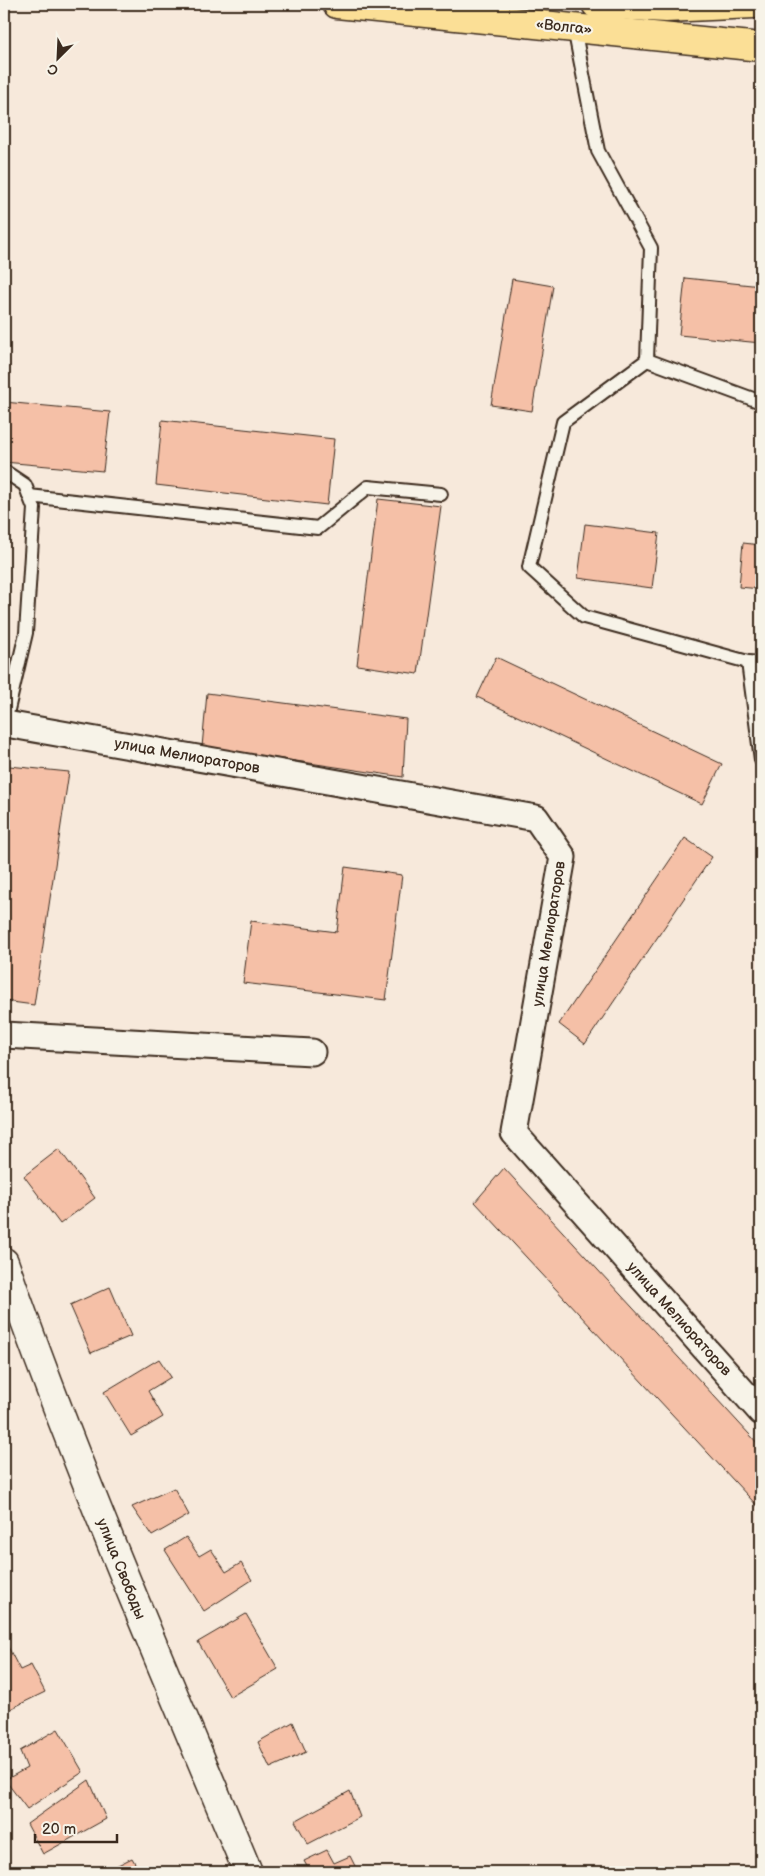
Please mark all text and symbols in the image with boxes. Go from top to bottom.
street label: «Волга» [535,15,593,39]
north arrow [32,32,82,82]
text: С [45,60,61,79]
street label: улица Мелиораторов [113,734,261,778]
street label: улица Мелиораторов [528,860,570,1008]
street label: улица Мелиораторов [623,1258,735,1380]
street label: улица Свободы [92,1516,150,1622]
scale bar [35,1811,118,1843]
text: 20 m [42,1820,76,1839]

